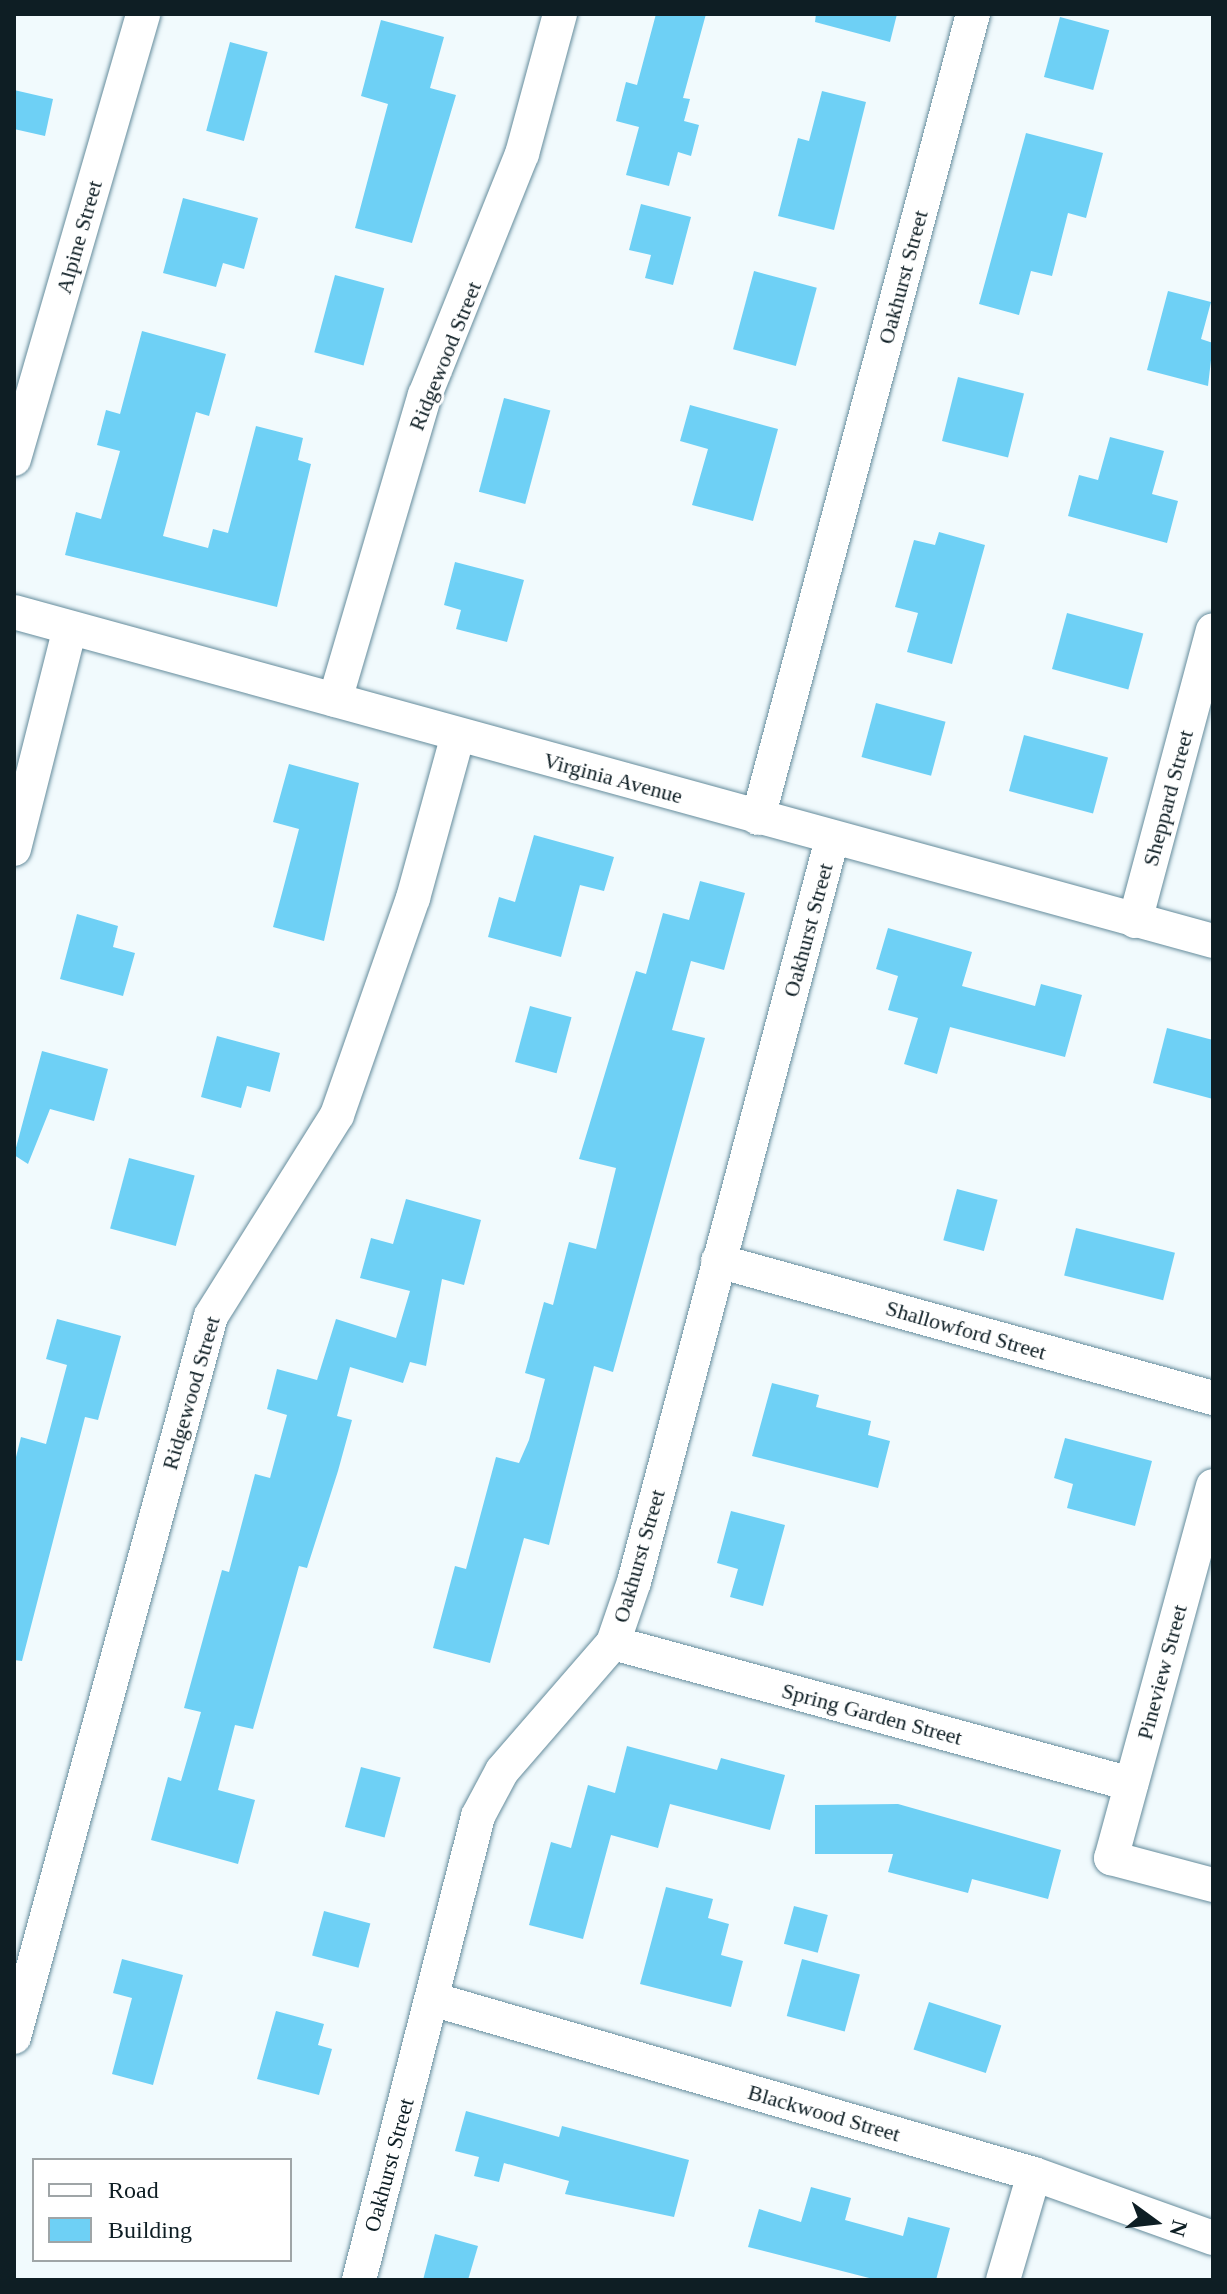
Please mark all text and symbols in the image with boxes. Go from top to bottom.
street label: Alpine Street [50,177,108,297]
street label: Oakhurst Street [872,207,934,347]
street label: Ridgewood Street [403,278,487,434]
street label: Sheppard Street [1137,727,1199,869]
street label: Virginia Avenue [540,747,686,809]
street label: Oakhurst Street [777,860,839,1000]
street label: Shallowford Street [883,1294,1049,1366]
street label: Ridgewood Street [157,1313,225,1473]
street label: Oakhurst Street [607,1486,671,1626]
street label: Pineview Street [1131,1602,1193,1742]
street label: Spring Garden Street [779,1677,965,1751]
street label: Blackwood Street [745,2079,903,2147]
street label: Oakhurst Street [358,2095,420,2235]
legend [32,2158,292,2262]
text: Road [108,2177,159,2203]
north arrow [1115,2182,1195,2262]
text: Building [108,2217,192,2243]
text: N [1165,2217,1193,2239]

